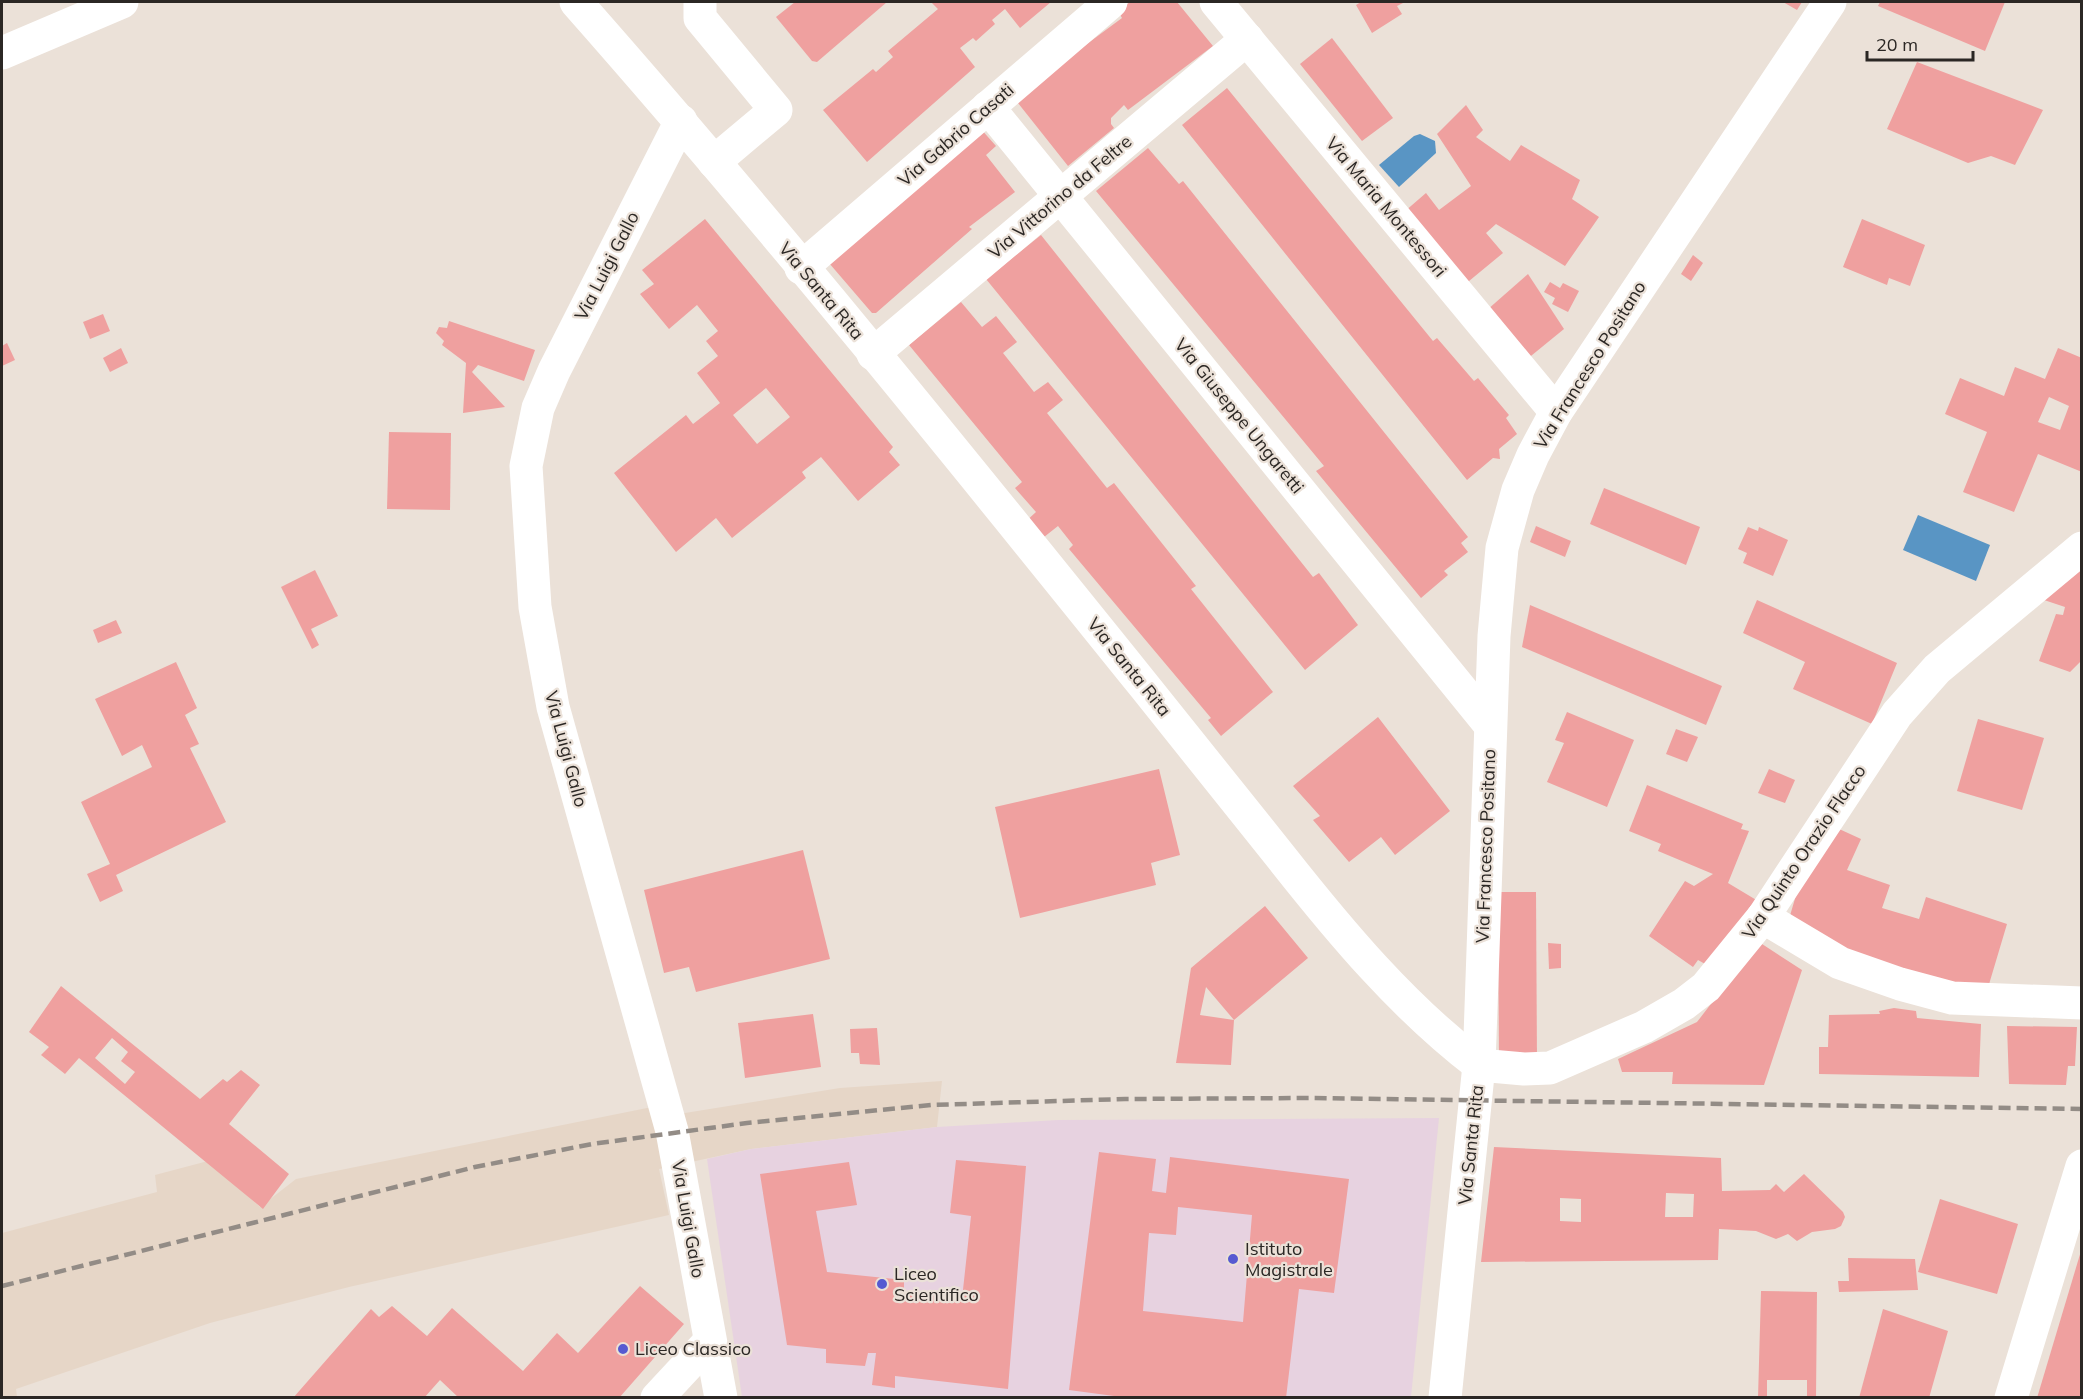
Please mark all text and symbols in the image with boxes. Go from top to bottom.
scale bar [1867,24,1974,62]
text: 20 m [1876,33,1918,56]
street label: Via Gabrio Casati [893,78,1018,191]
street label: Via Vittorino da Feltre [983,130,1136,264]
street label: Via Maria Montessori [1321,132,1452,282]
street label: Via Luigi Gallo [569,207,644,324]
street label: Via Santa Rita [774,237,869,344]
street label: Via Francesco Positano [1528,276,1651,453]
street label: Via Giuseppe Ungaretti [1170,333,1309,498]
street label: Via Santa Rita [1083,613,1176,721]
street label: Via Luigi Gallo [540,688,593,809]
street label: Via Francesco Positano [1471,749,1500,943]
street label: Via Quinto Orazio Flacco [1737,760,1871,943]
street label: Via Santa Rita [1453,1084,1488,1206]
street label: Via Luigi Gallo [667,1158,710,1280]
place label: Istituto Magistrale [1245,1237,1333,1281]
marker: Istituto Magistrale [1226,1252,1240,1266]
place label: Liceo Scientifico [894,1262,979,1306]
marker: Liceo Scientifico [875,1277,889,1291]
place label: Liceo Classico [635,1337,751,1360]
marker: Liceo Classico [616,1342,630,1356]

